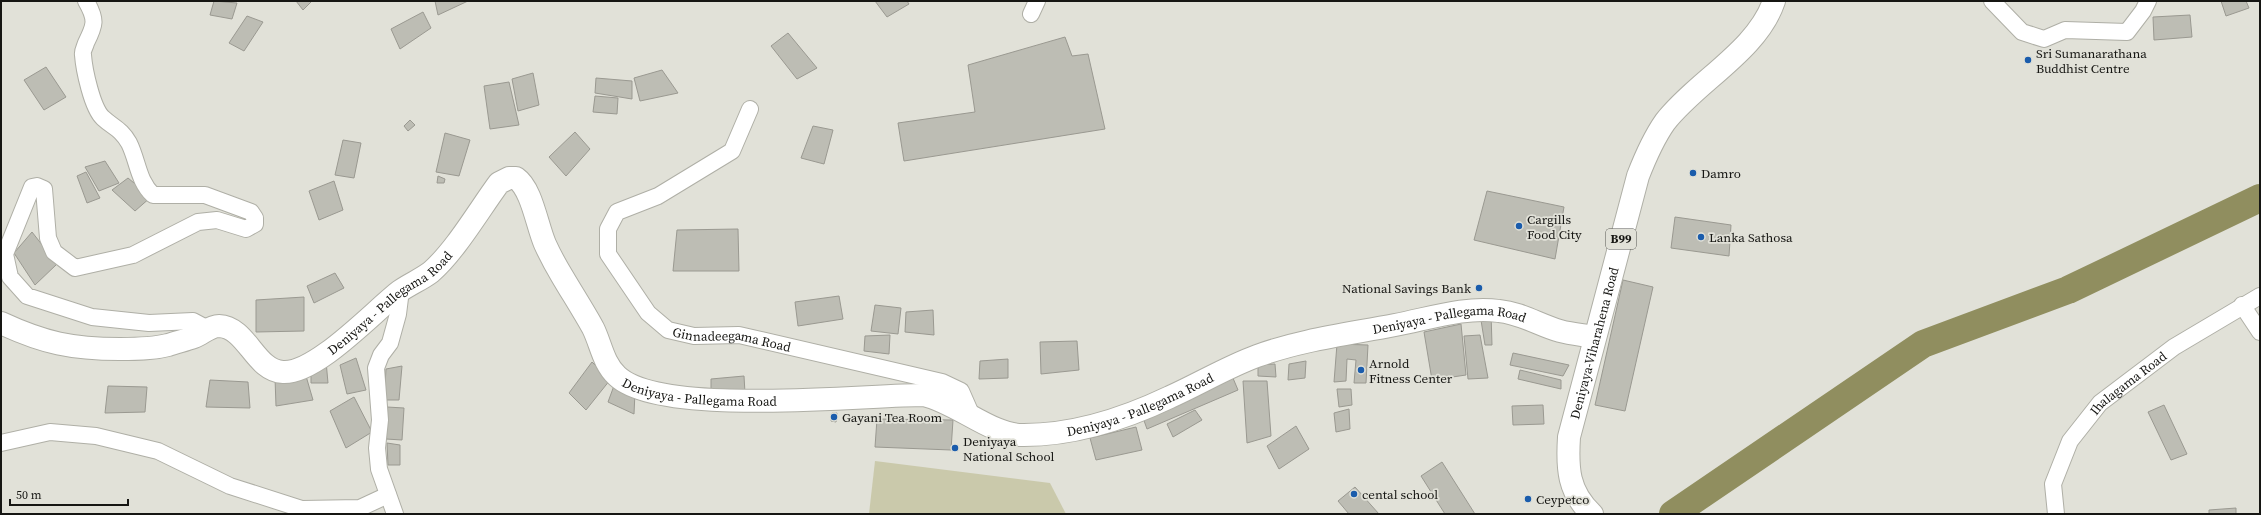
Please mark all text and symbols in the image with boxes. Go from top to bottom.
place label: Sri Sumanarathana Buddhist Centre [2036,45,2147,77]
marker: Sri Sumanarathana Buddhist Centre [2023,55,2033,65]
place label: Damro [1701,165,1741,182]
marker: Damro [1688,168,1698,178]
place label: Cargills Food City [1527,211,1582,243]
marker: Cargills Food City [1514,221,1524,231]
road number: B99 [1606,229,1636,249]
place label: Lanka Sathosa [1709,229,1793,246]
marker: Lanka Sathosa [1696,232,1706,242]
street label: Deniyaya - Pallegama Road [324,247,456,358]
street label: Deniyaya-Viharahena Road [1566,265,1622,421]
place label: National Savings Bank [1342,280,1472,297]
marker: National Savings Bank [1474,283,1484,293]
street label: Deniyaya - Pallegama Road [1371,301,1529,338]
street label: Ginnadeegama Road [671,323,793,355]
street label: Ihalagama Road [2086,347,2170,418]
place label: Arnold Fitness Center [1369,355,1453,387]
marker: Arnold Fitness Center [1356,365,1366,375]
street label: Deniyaya - Pallegama Road [1065,368,1217,440]
street label: Deniyaya - Pallegama Road [619,374,778,409]
place label: Gayani Tea Room [842,409,943,426]
marker: Gayani Tea Room [829,412,839,422]
place label: Deniyaya National School [963,433,1054,465]
marker: Deniyaya National School [950,443,960,453]
scale bar [10,481,128,507]
place label: cental school [1362,486,1438,503]
text: 50 m [16,487,42,503]
marker: cental school [1349,489,1359,499]
place label: Ceypetco [1536,491,1589,508]
marker: Ceypetco [1523,494,1533,504]

